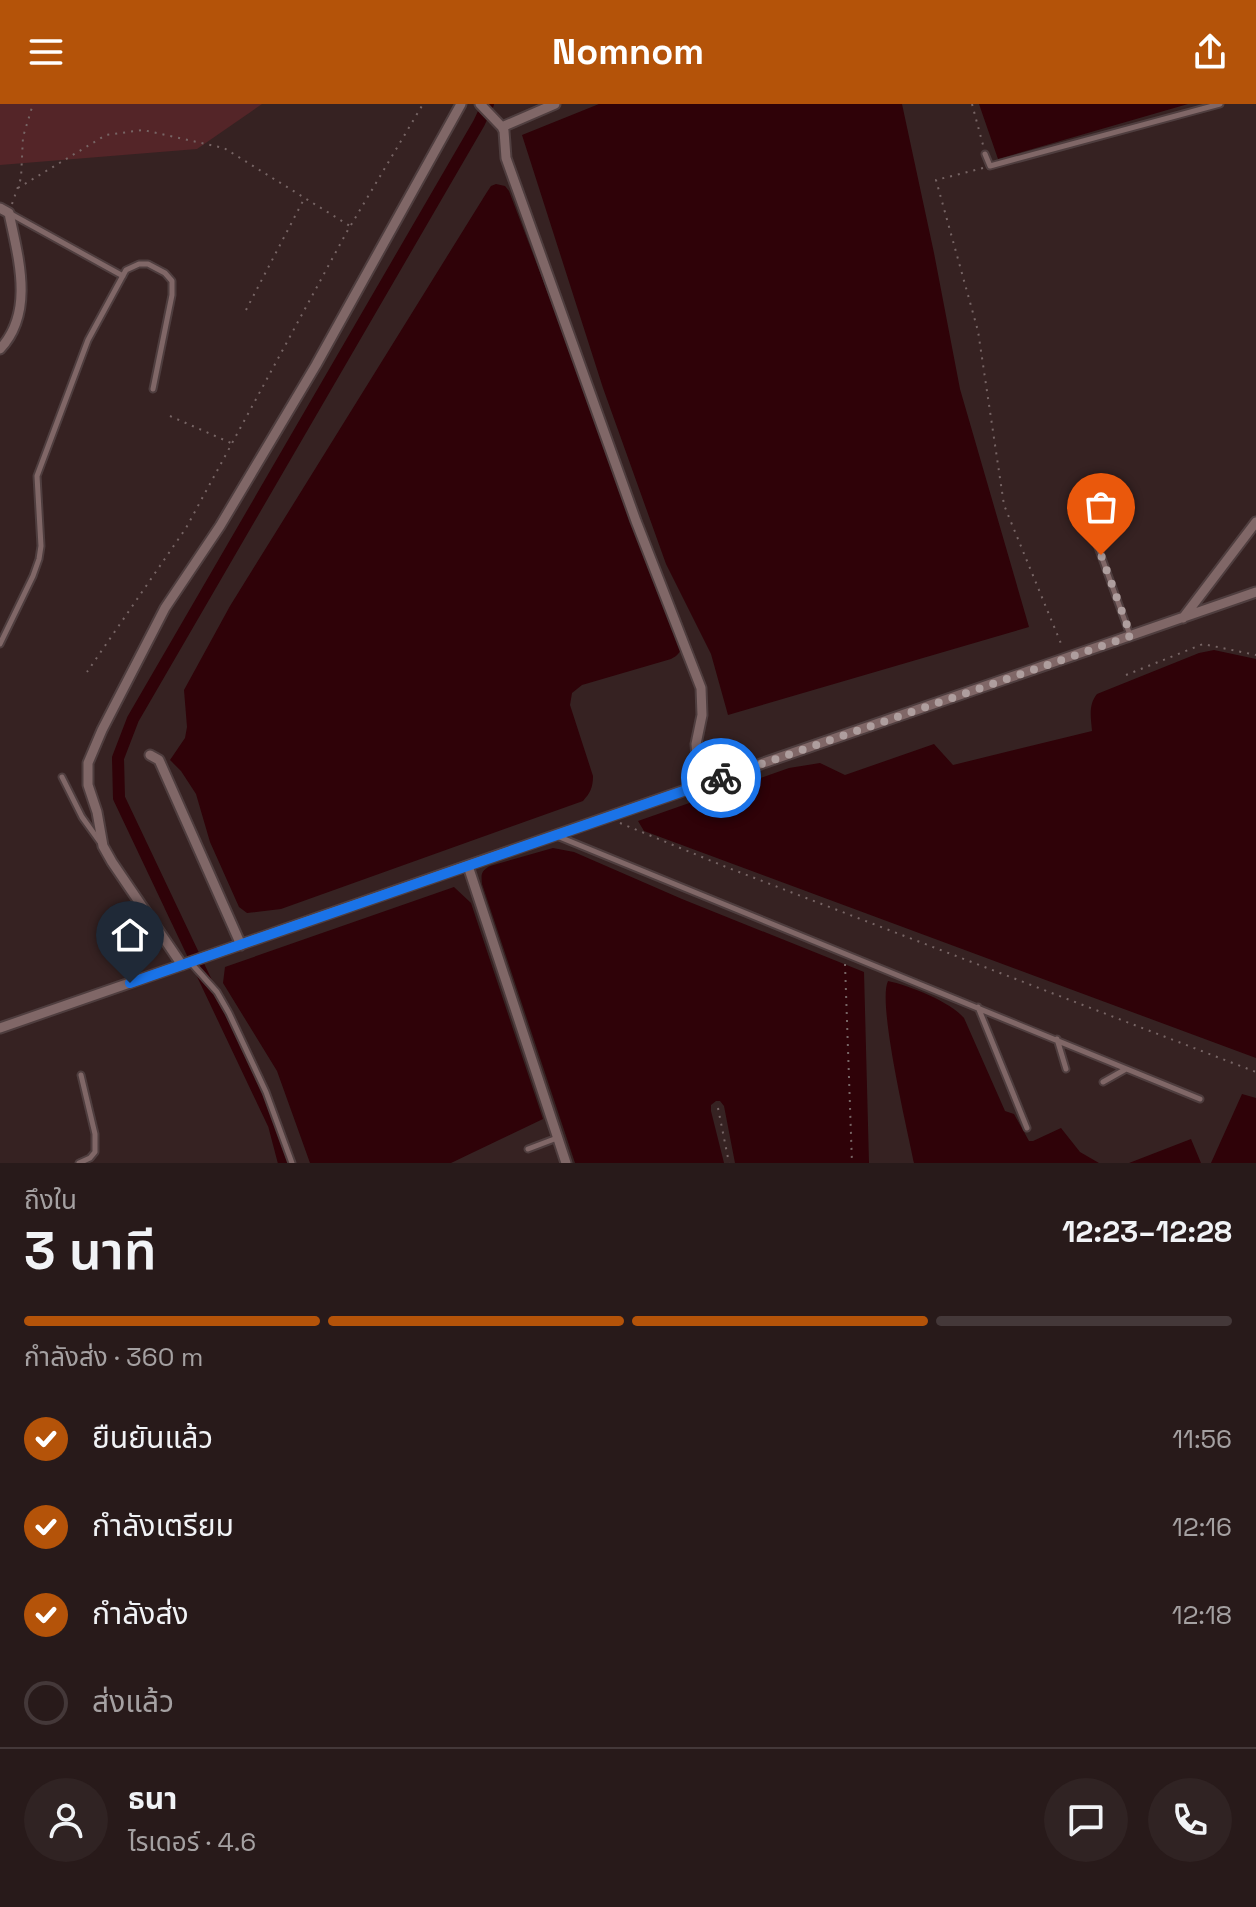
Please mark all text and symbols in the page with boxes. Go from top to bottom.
text: Nomnom [552,29,704,75]
icon: menu [24,30,68,74]
icon: share [1188,30,1232,74]
pin [1067,473,1135,555]
icon: bag [1079,485,1123,529]
courier [681,738,761,818]
icon: bike [699,756,743,800]
pin [96,901,164,983]
icon: home [108,913,152,957]
text: ถึงใน [24,1183,77,1217]
text: 12:23–12:28 [1062,1212,1232,1251]
text: 3 นาที [24,1218,157,1284]
text: กำลังส่ง · 360 m [24,1340,203,1374]
icon: check [24,1417,68,1461]
text: ยืนยันแล้ว [92,1418,213,1457]
text: 11:56 [1172,1422,1232,1456]
icon: check [24,1505,68,1549]
text: กำลังเตรียม [92,1506,234,1545]
text: 12:16 [1172,1510,1232,1544]
icon: check [24,1593,68,1637]
text: กำลังส่ง [92,1594,189,1633]
text: 12:18 [1172,1598,1232,1632]
text: ส่งแล้ว [92,1682,174,1721]
button: person [24,1778,108,1862]
button: chat [1044,1778,1128,1862]
button: phone [1148,1778,1232,1862]
text: ธนา [128,1779,177,1818]
text: ไรเดอร์ · 4.6 [128,1825,256,1859]

